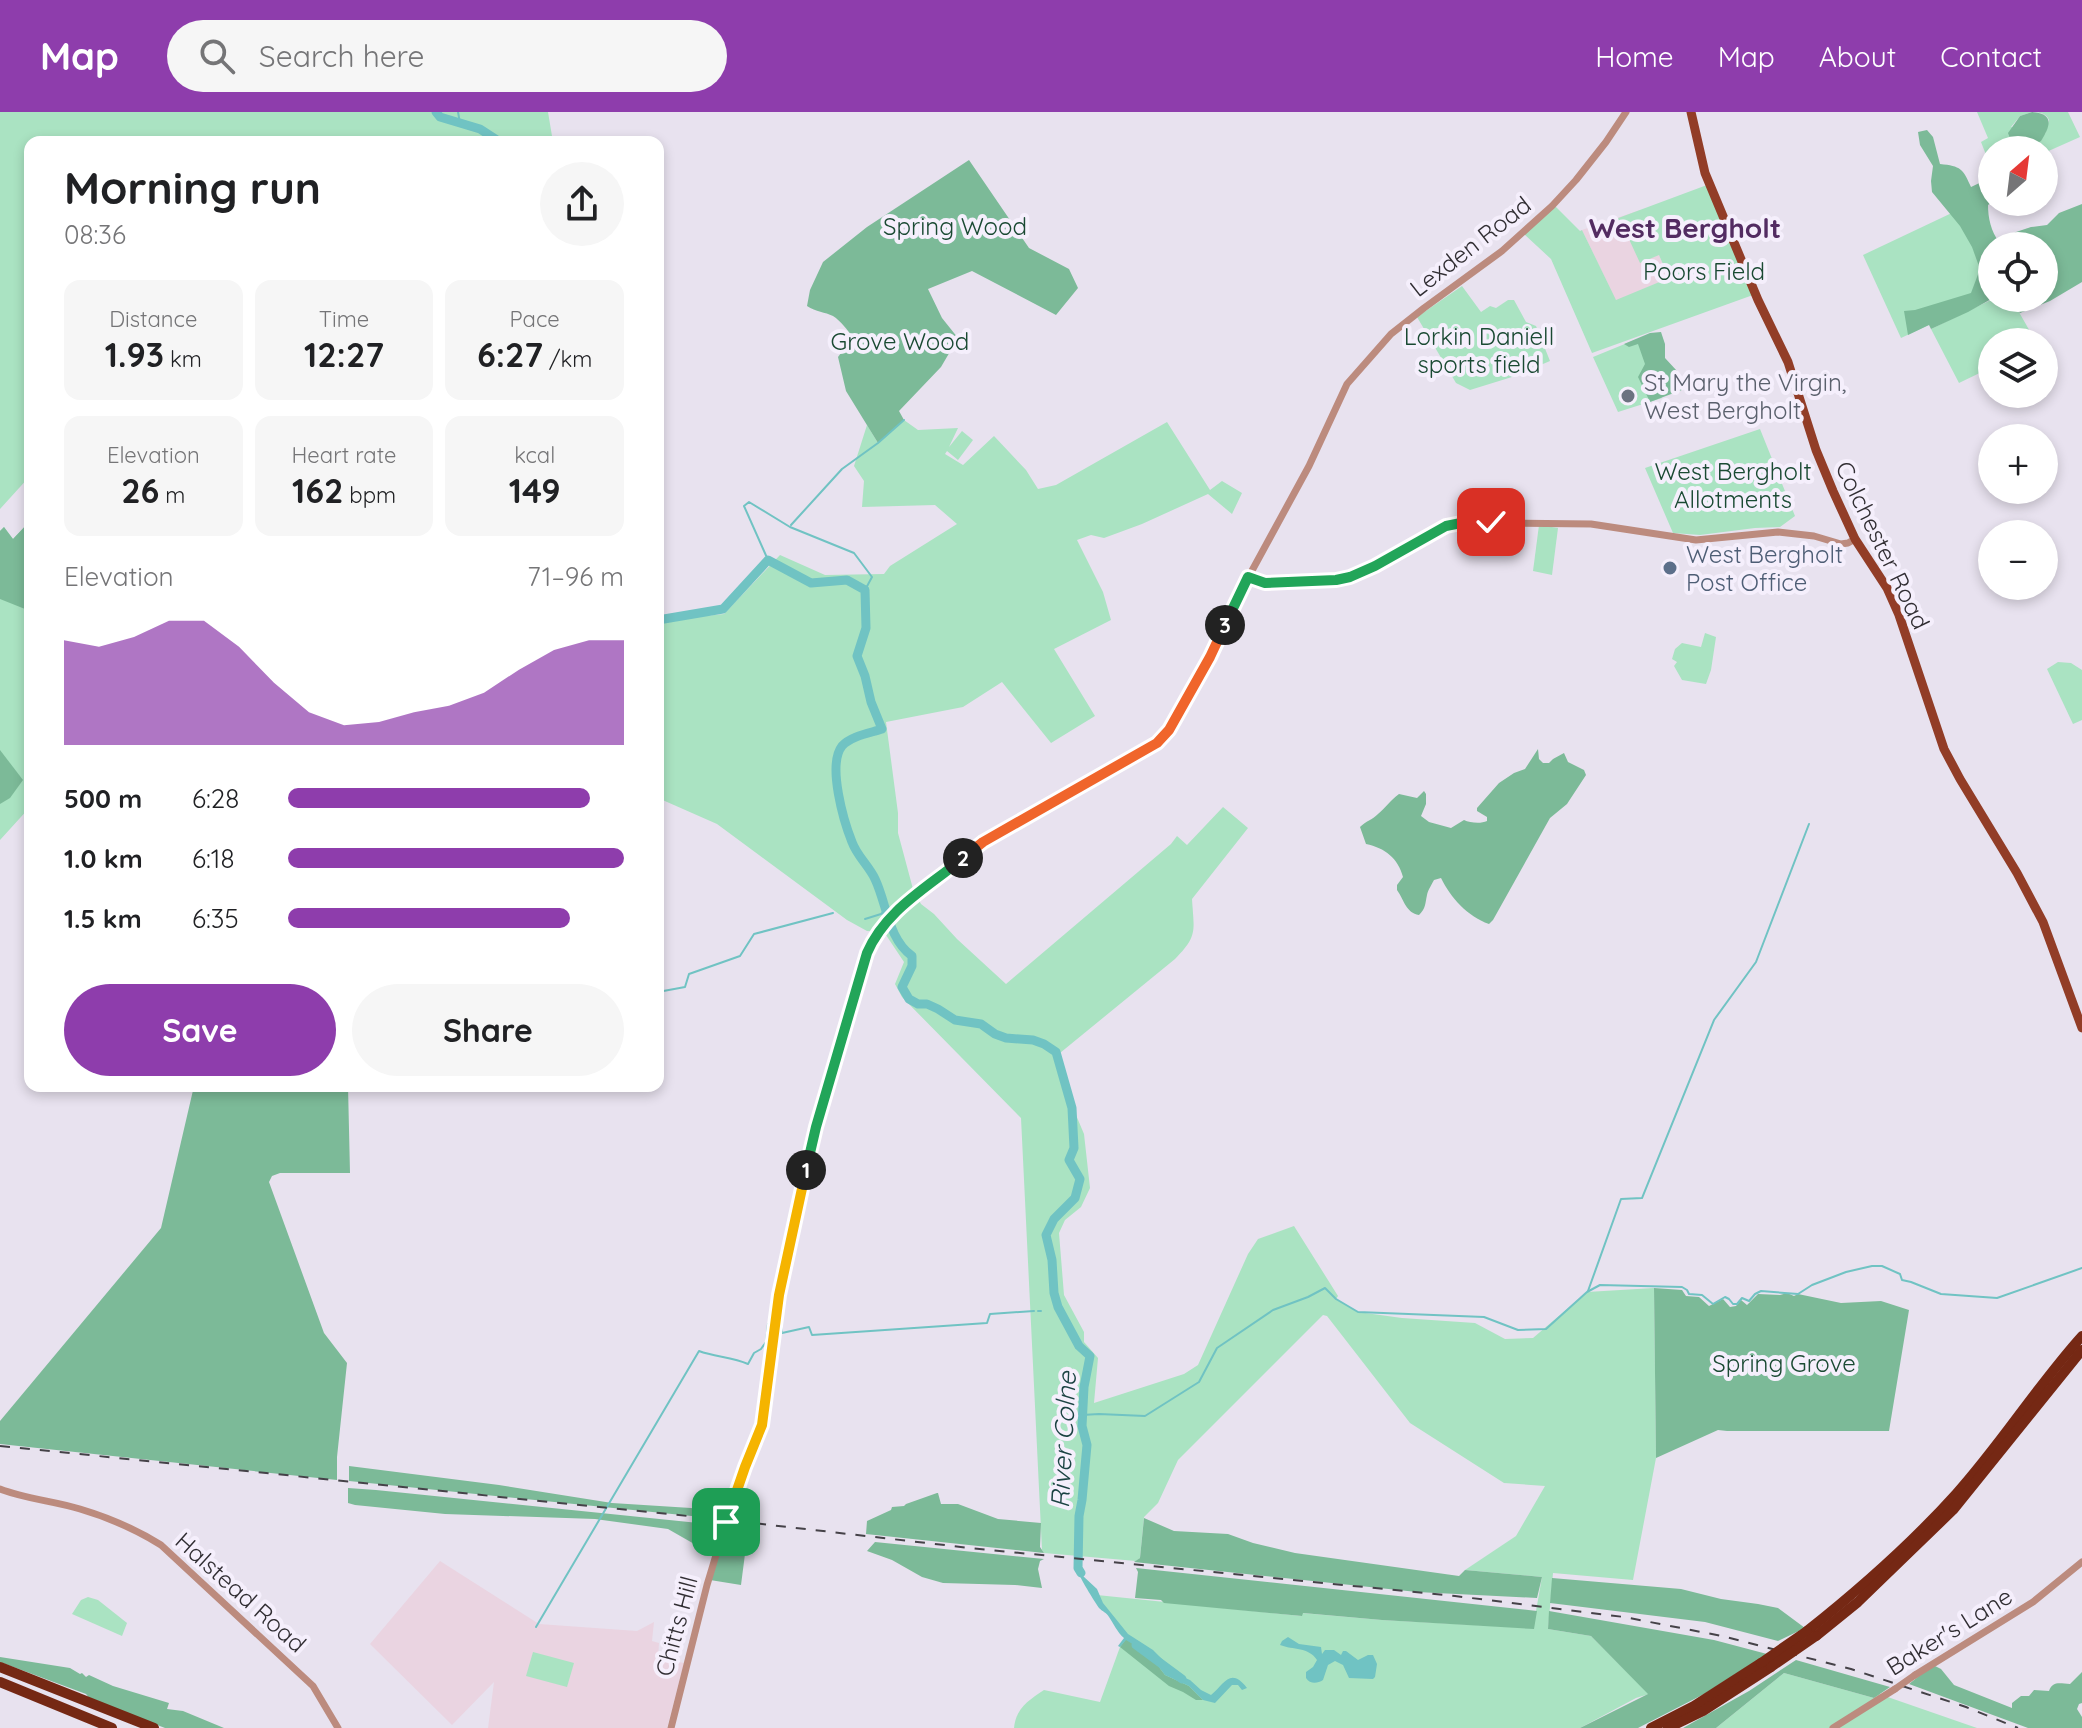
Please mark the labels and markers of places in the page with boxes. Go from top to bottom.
place label: St Mary the Virgin, West Bergholt [1644,367,1847,425]
marker: St Mary the Virgin, West Bergholt [1619,387,1637,405]
pin [1457,488,1525,556]
place label: West Bergholt Post Office [1686,539,1843,597]
marker: West Bergholt Post Office [1661,559,1679,577]
pin: 3 [1205,605,1245,645]
pin: 2 [943,838,983,878]
pin: 1 [786,1150,826,1190]
pin [692,1488,760,1556]

